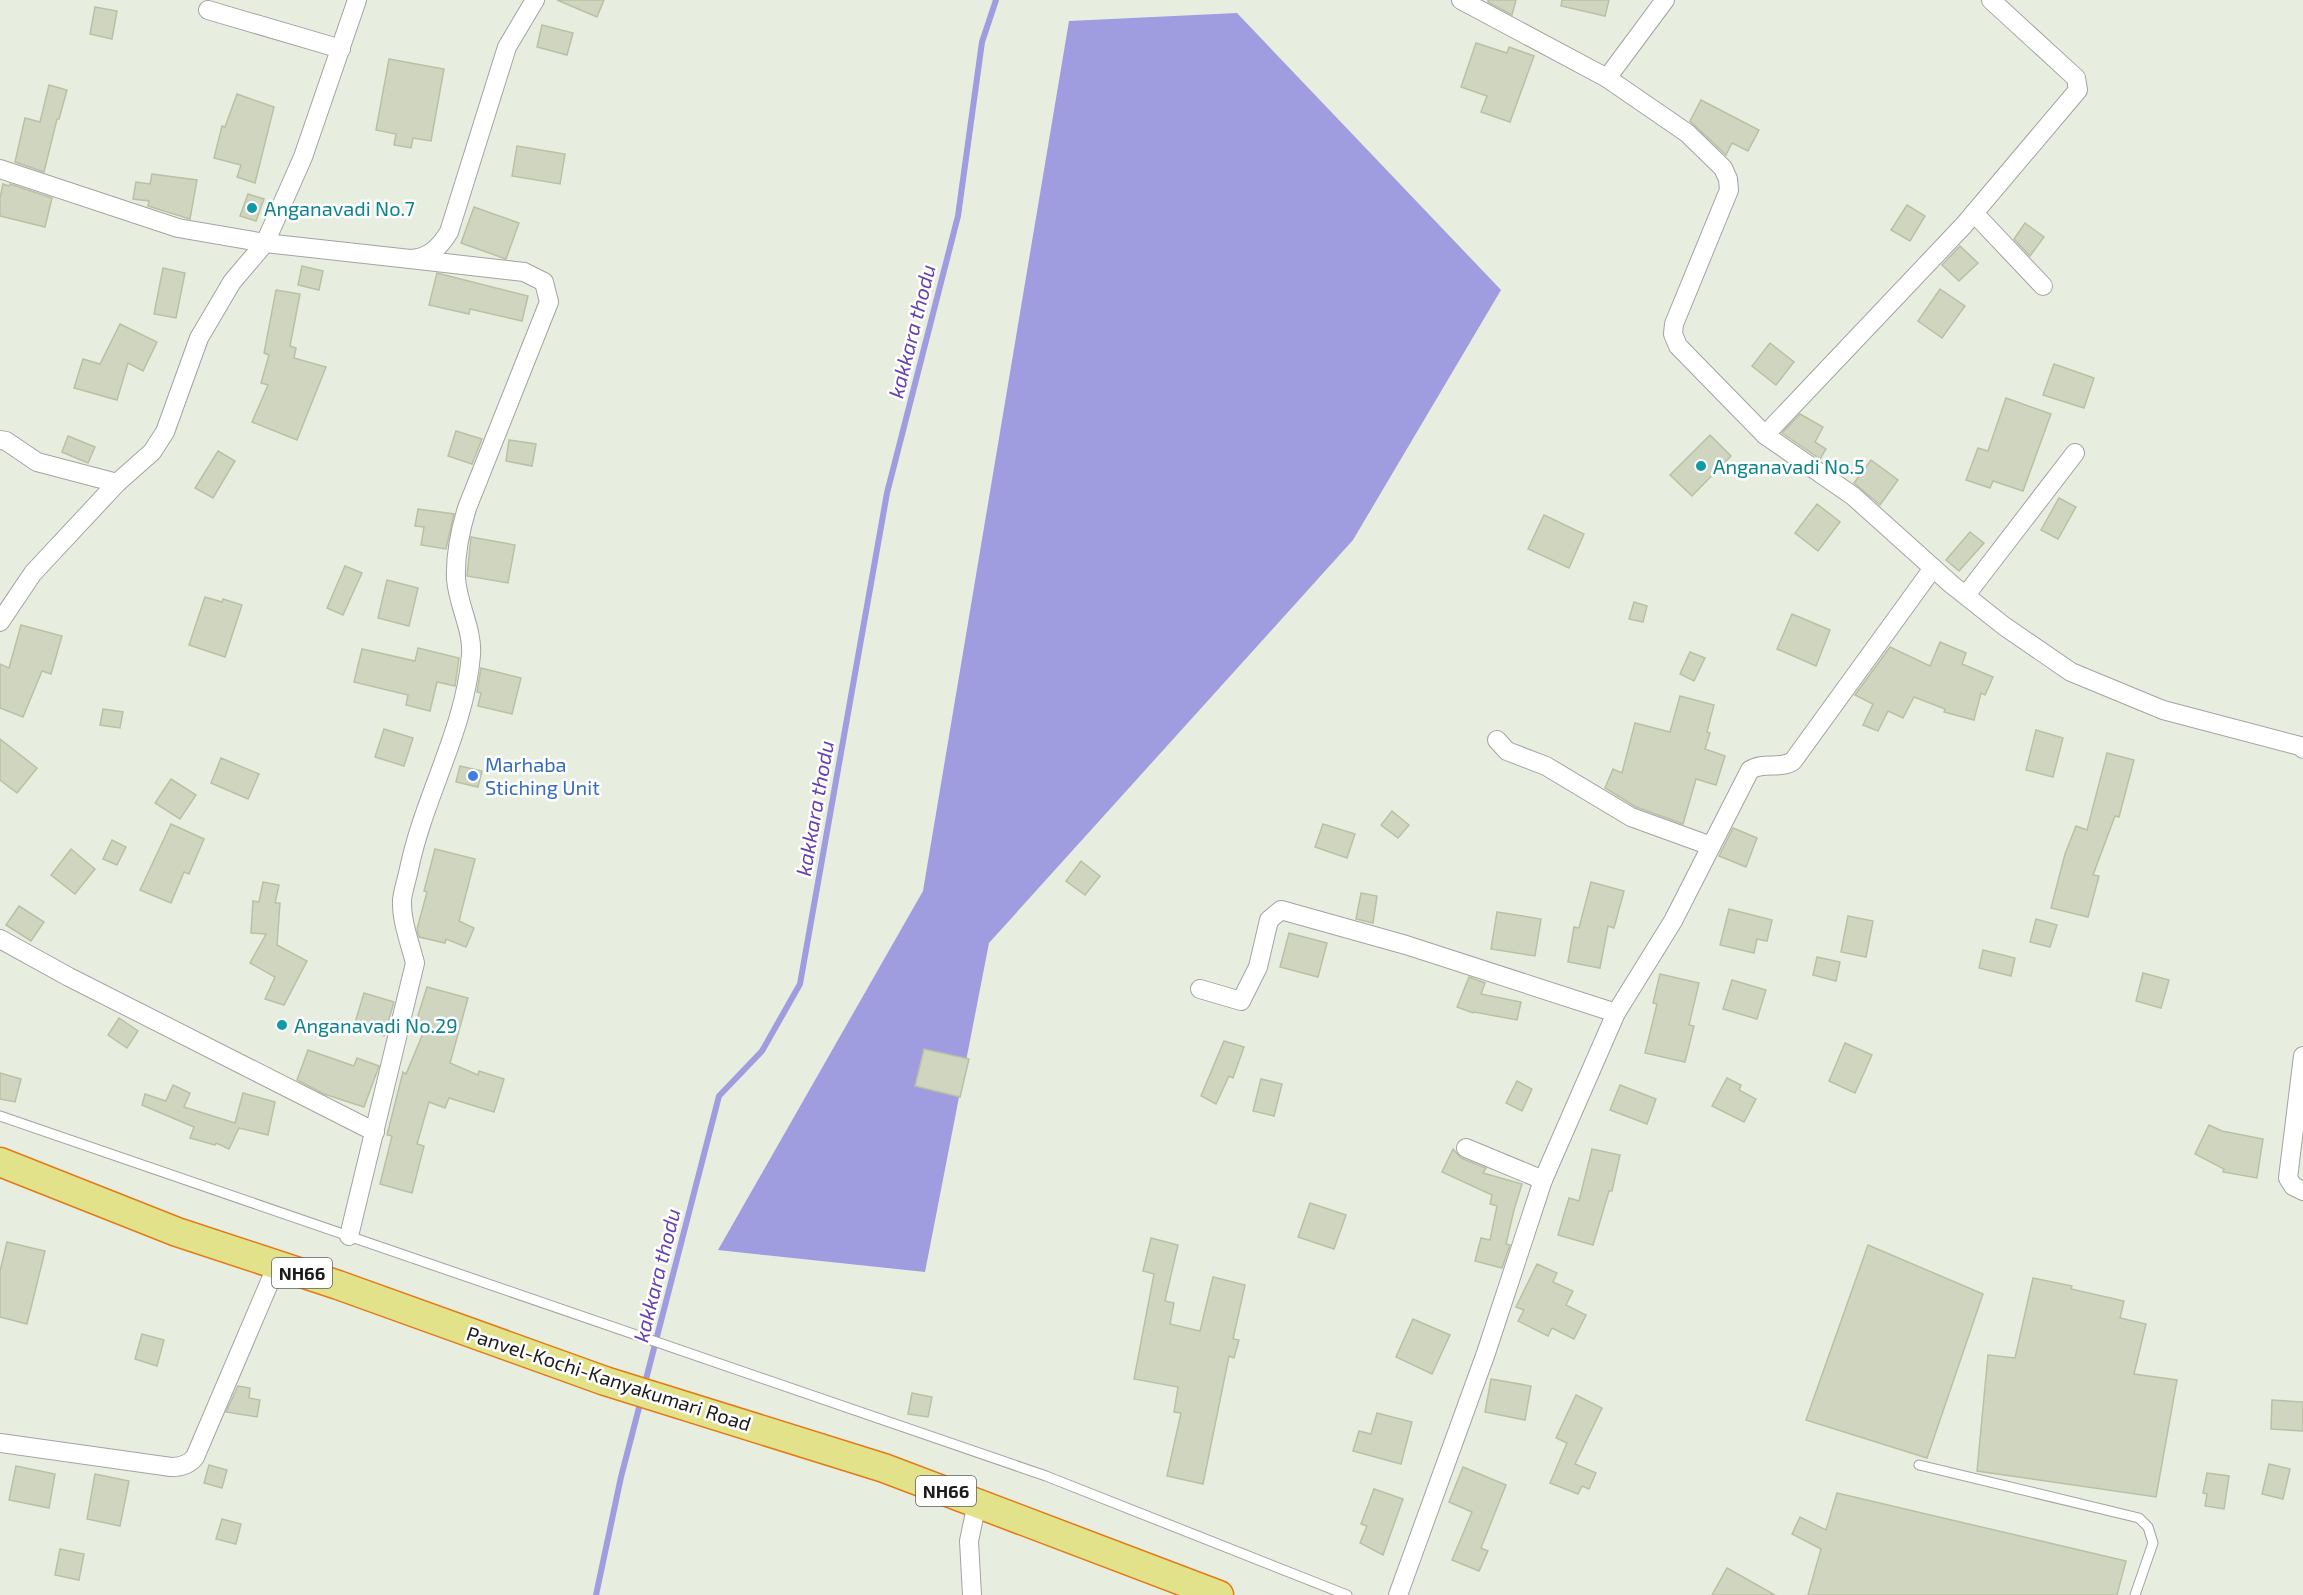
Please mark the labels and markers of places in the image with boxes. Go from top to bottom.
place label: Anganavadi No.7 [264,196,415,220]
marker: Anganavadi No.7 [245,201,259,215]
place label: Anganavadi No.5 [1713,454,1865,478]
marker: Anganavadi No.5 [1694,459,1708,473]
place label: Marhaba Stiching Unit [485,752,600,799]
marker: Marhaba Stiching Unit [466,769,480,783]
place label: Anganavadi No.29 [294,1013,458,1037]
marker: Anganavadi No.29 [275,1018,289,1032]

